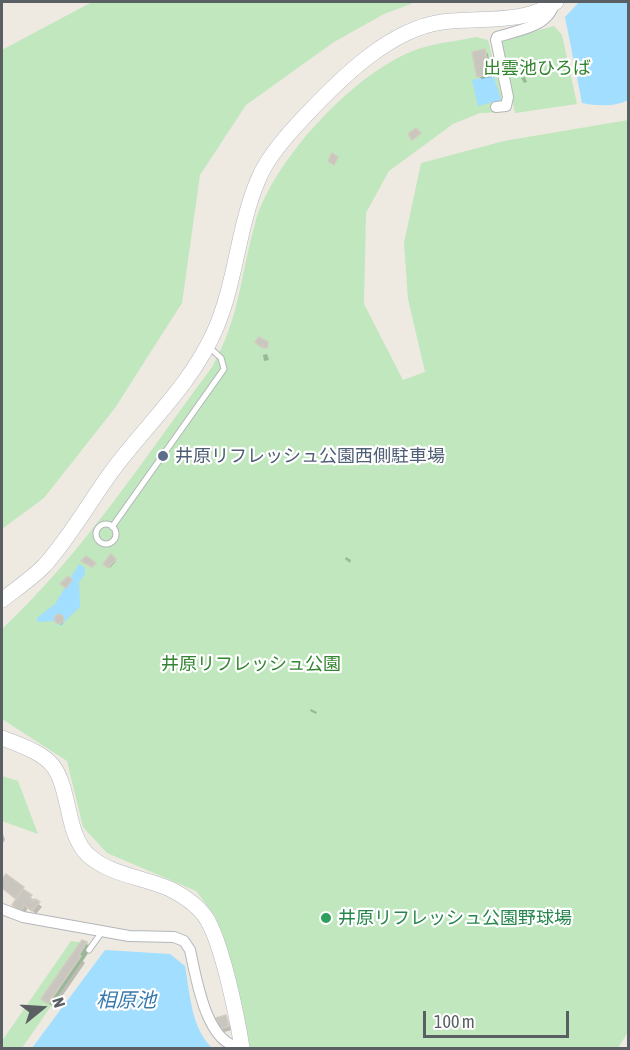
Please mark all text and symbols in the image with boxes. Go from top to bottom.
park label: 出雲池ひろば [483,57,591,79]
place label: 井原リフレッシュ公園西側駐車場 [175,445,445,467]
marker: 井原リフレッシュ公園西側駐車場 [156,449,170,463]
park label: 井原リフレッシュ公園 [161,653,341,675]
place label: 井原リフレッシュ公園野球場 [338,907,572,929]
marker: 井原リフレッシュ公園野球場 [319,911,333,925]
north arrow [12,978,72,1038]
water label: 相原池 [96,989,156,1013]
text: N [49,995,69,1010]
scale bar [426,999,572,1037]
text: 100 m [434,1011,475,1032]

